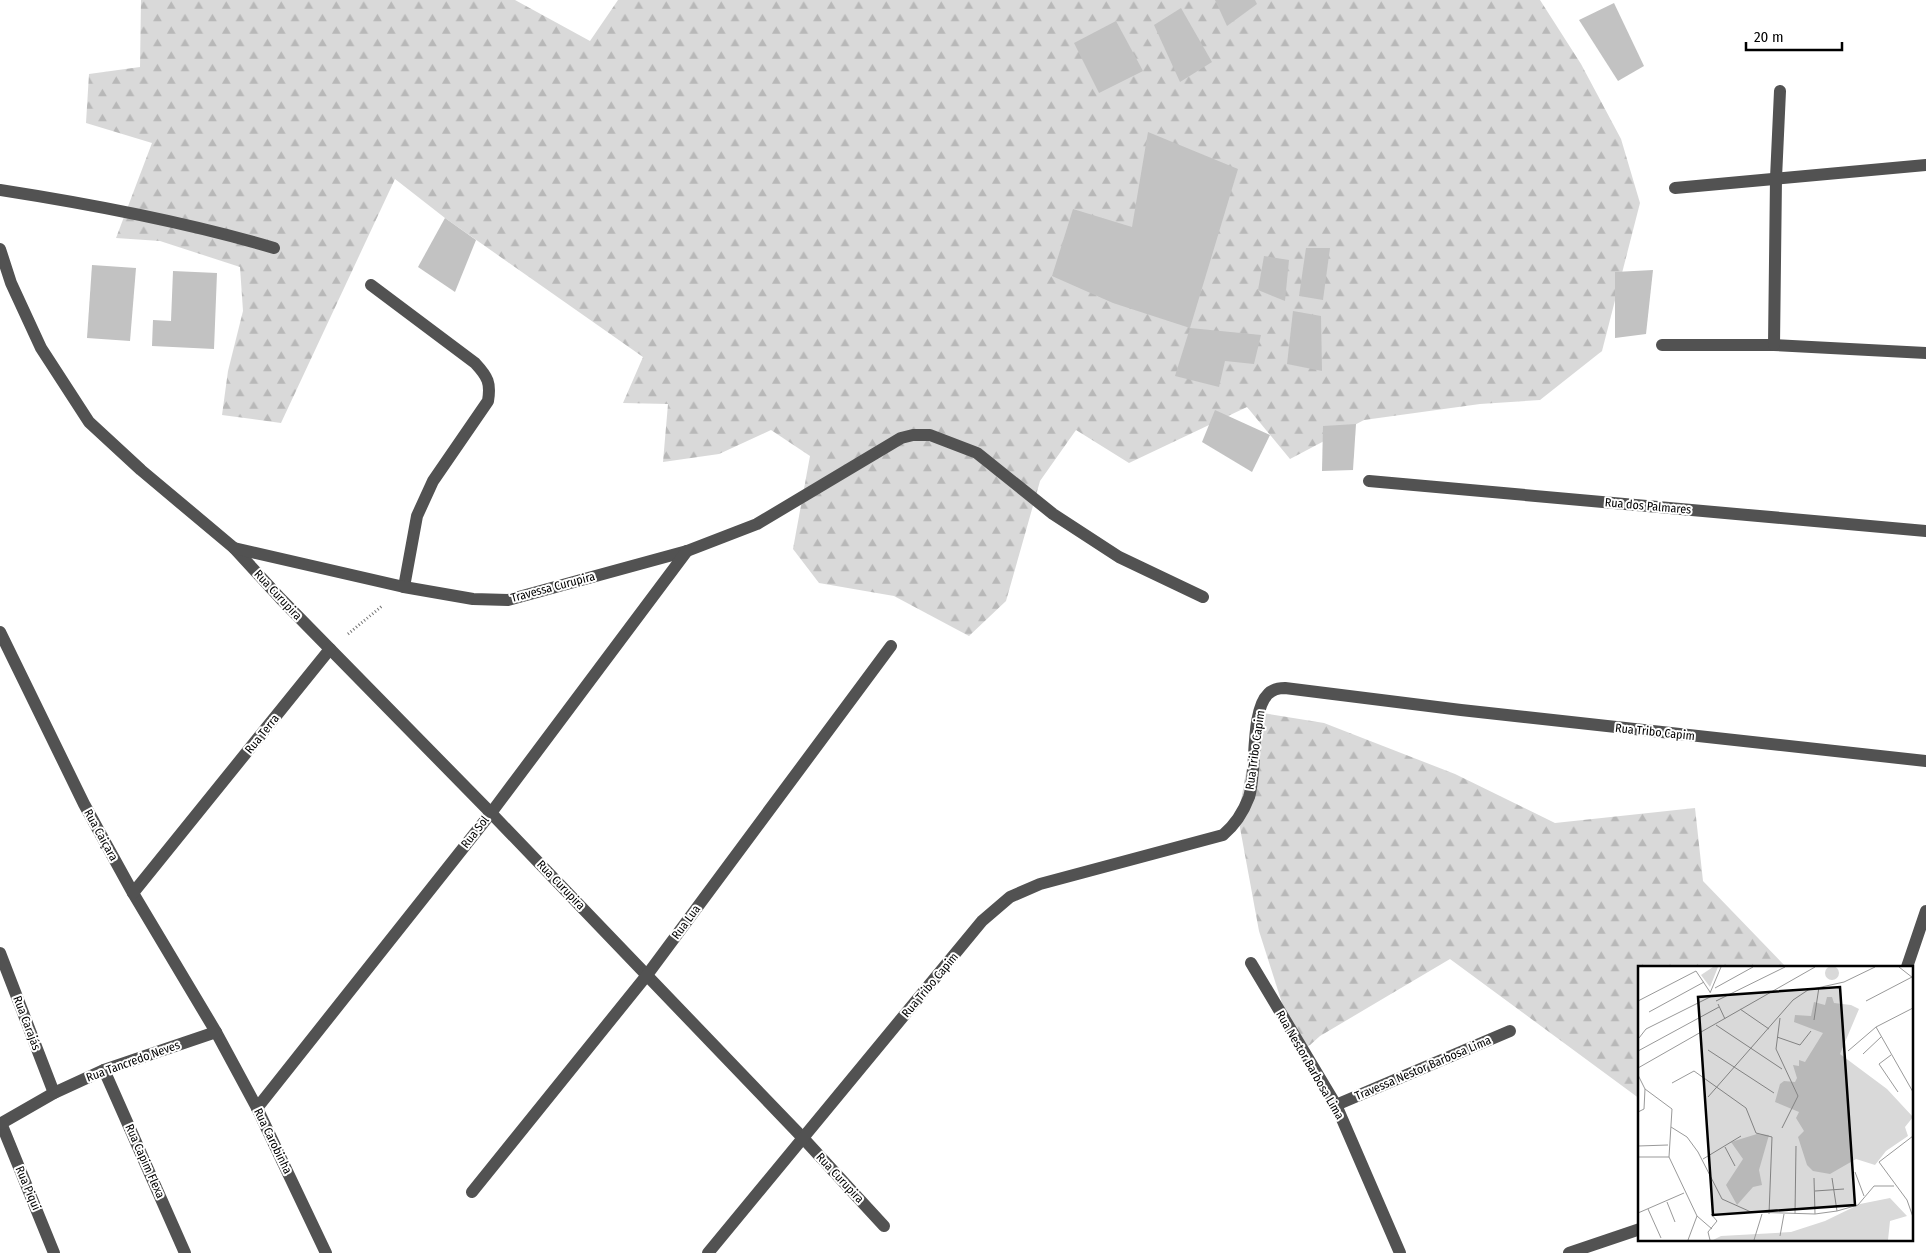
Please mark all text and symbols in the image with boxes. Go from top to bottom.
scale bar [1746,20,1842,52]
text: 20 m [1754,28,1784,46]
street label: Rua dos Palmares [1604,495,1692,517]
street label: Rua Curupira [251,567,305,623]
street label: Travessa Curupira [509,569,597,605]
street label: Rua Tribo Capim [1243,709,1267,791]
street label: Rua Terra [242,712,282,756]
street label: Rua Tribo Capim [1615,721,1695,743]
street label: Rua Caiçara [81,807,121,863]
street label: Rua Sol [458,813,492,851]
street label: Rua Curupira [534,857,588,913]
street label: Rua Lua [669,902,703,942]
street label: Rua Tribo Capim [899,950,961,1020]
inset map [1638,966,1914,1240]
street label: Rua Carajás [10,994,44,1052]
street label: Rua Nestor Barbosa Lima [1273,1008,1347,1122]
street label: Travessa Nestor Barbosa Lima [1353,1033,1493,1103]
street label: Rua Tancredo Neves [84,1038,182,1084]
street label: Rua Carobinha [251,1106,295,1176]
street label: Rua Capim Flexa [122,1122,168,1200]
street label: Rua Curupira [813,1150,867,1206]
street label: Rua Piqui [12,1164,44,1212]

